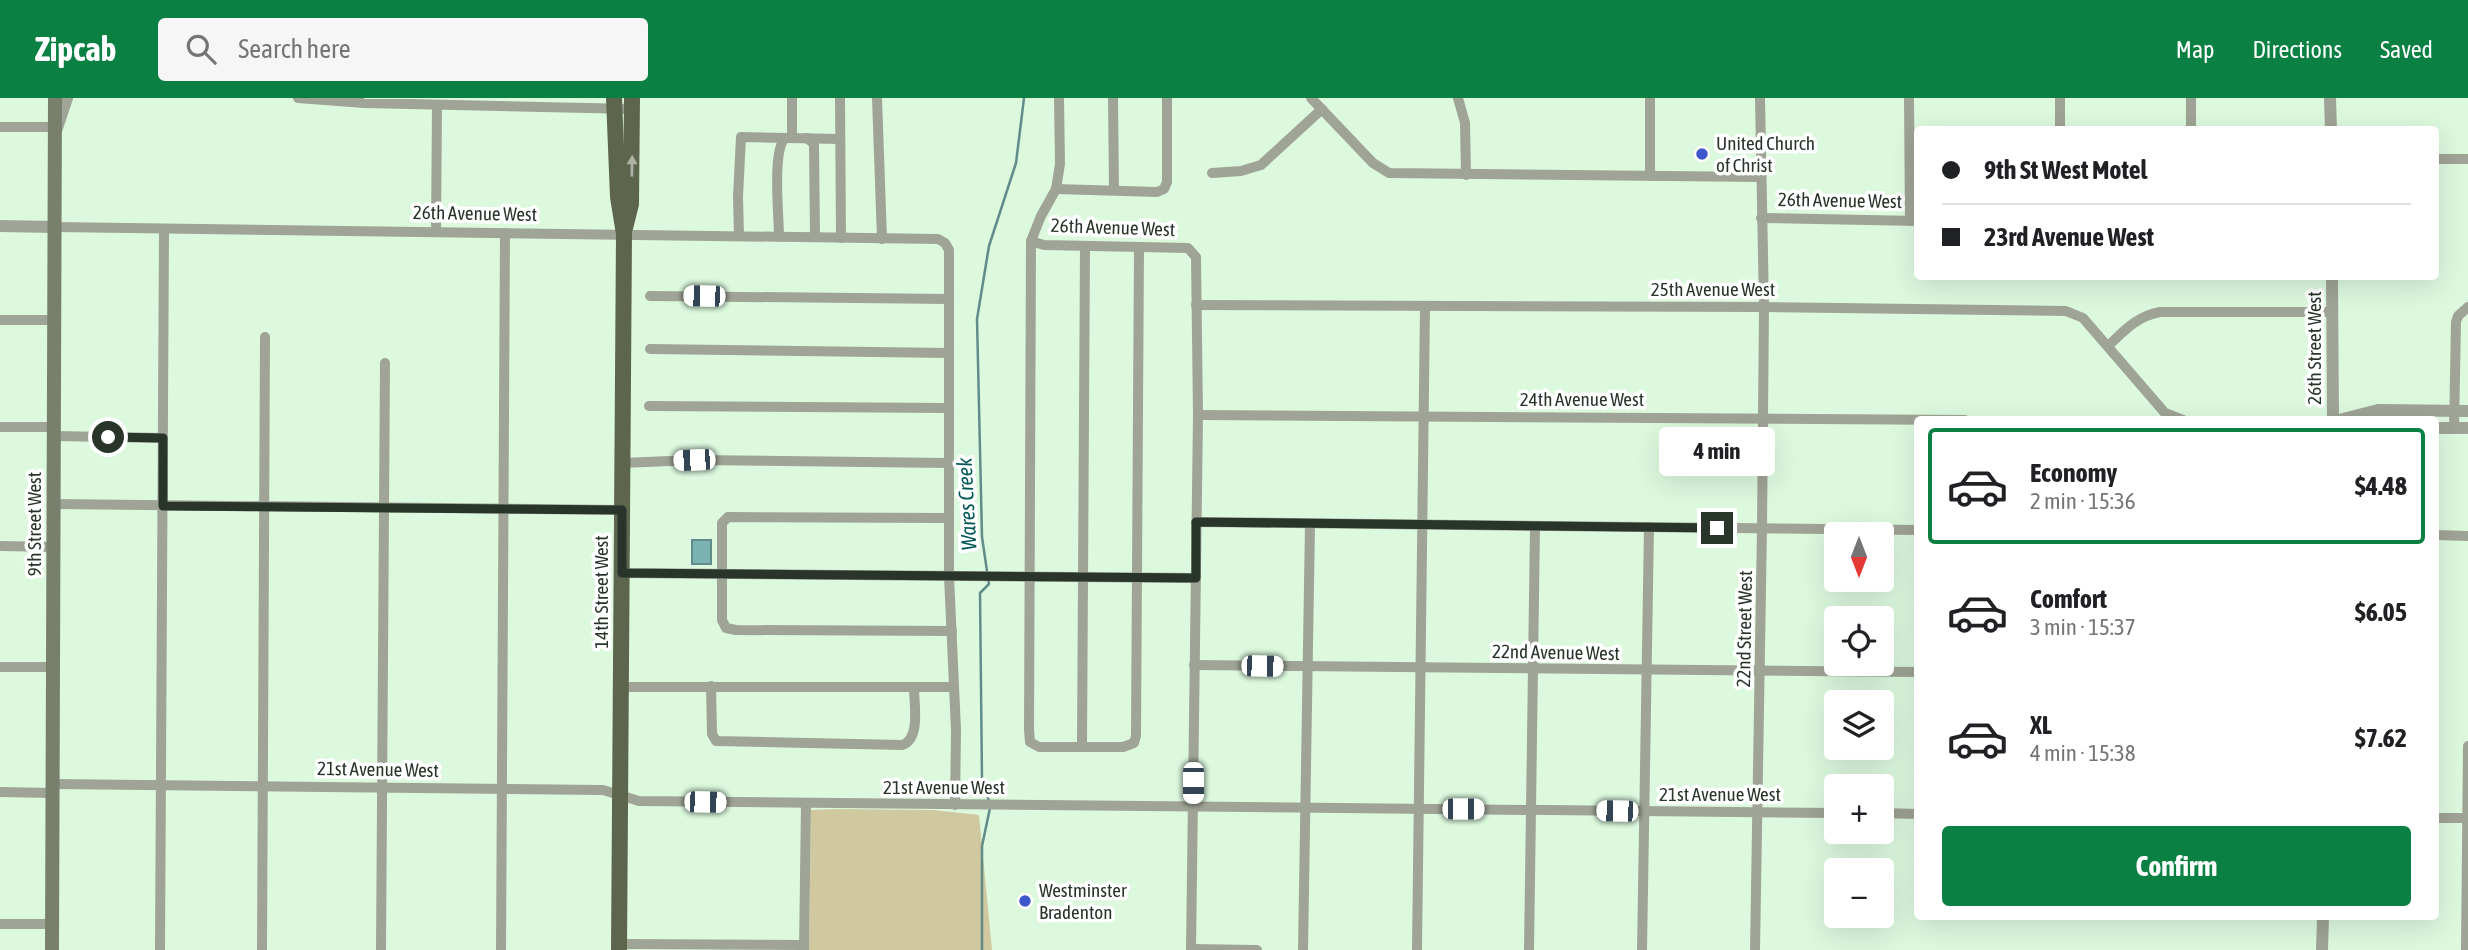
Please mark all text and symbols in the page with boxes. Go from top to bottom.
search box [158,18,648,81]
text: Zipcab [35,30,116,68]
icon: search [182,30,220,68]
text: Search here [238,34,350,64]
text: Map [2176,36,2214,63]
text: Directions [2252,36,2342,63]
text: Saved [2380,36,2433,63]
place label: United Church of Christ [1716,132,1815,176]
marker: United Church of Christ [1694,146,1710,162]
one-way arrow [626,155,637,177]
text: 9th St West Motel [1984,155,2148,185]
street label: 26th Avenue West [1778,188,1902,212]
street label: 26th Avenue West [413,201,537,225]
street label: 26th Avenue West [1050,214,1176,240]
text: 23rd Avenue West [1984,222,2154,252]
street label: 25th Avenue West [1651,278,1775,300]
car [683,285,726,307]
street label: 26th Street West [2303,291,2325,405]
street label: 24th Avenue West [1520,388,1644,410]
route start [92,421,124,453]
callout: 4 min [1659,426,1775,476]
text: 4 min [1694,438,1740,464]
car [673,449,716,471]
icon: car [1946,455,2009,518]
water label: Wares Creek [952,456,980,551]
text: Economy [2030,458,2117,488]
text: $4.48 [2355,471,2407,501]
street label: 9th Street West [23,472,45,576]
text: 2 min · 15:36 [2030,488,2136,514]
route end [1701,512,1733,544]
north arrow [1824,522,1894,592]
map controls [1824,522,1894,928]
street label: 14th Street West [590,535,612,649]
street label: 22nd Street West [1732,570,1756,688]
icon: car [1946,581,2009,644]
text: Comfort [2030,584,2107,614]
text: $6.05 [2355,597,2407,627]
button: locate [1824,606,1894,676]
text: 3 min · 15:37 [2030,614,2136,640]
street label: 22nd Avenue West [1492,640,1620,664]
car [1241,655,1284,677]
button: layers [1824,690,1894,760]
icon: car [1946,707,2009,770]
text: XL [2030,710,2052,740]
text: $7.62 [2355,723,2407,753]
text: 4 min · 15:38 [2030,740,2136,766]
street label: 21st Avenue West [317,757,439,781]
car [1183,762,1204,804]
button: + [1824,774,1894,844]
street label: 21st Avenue West [883,776,1005,798]
street label: 21st Avenue West [1659,783,1781,805]
car [684,791,727,813]
car [1443,799,1485,820]
car [1596,800,1639,822]
button: Confirm [1942,826,2411,906]
button: − [1824,858,1894,928]
place label: Westminster Bradenton [1039,879,1127,923]
marker: Westminster Bradenton [1017,893,1033,909]

